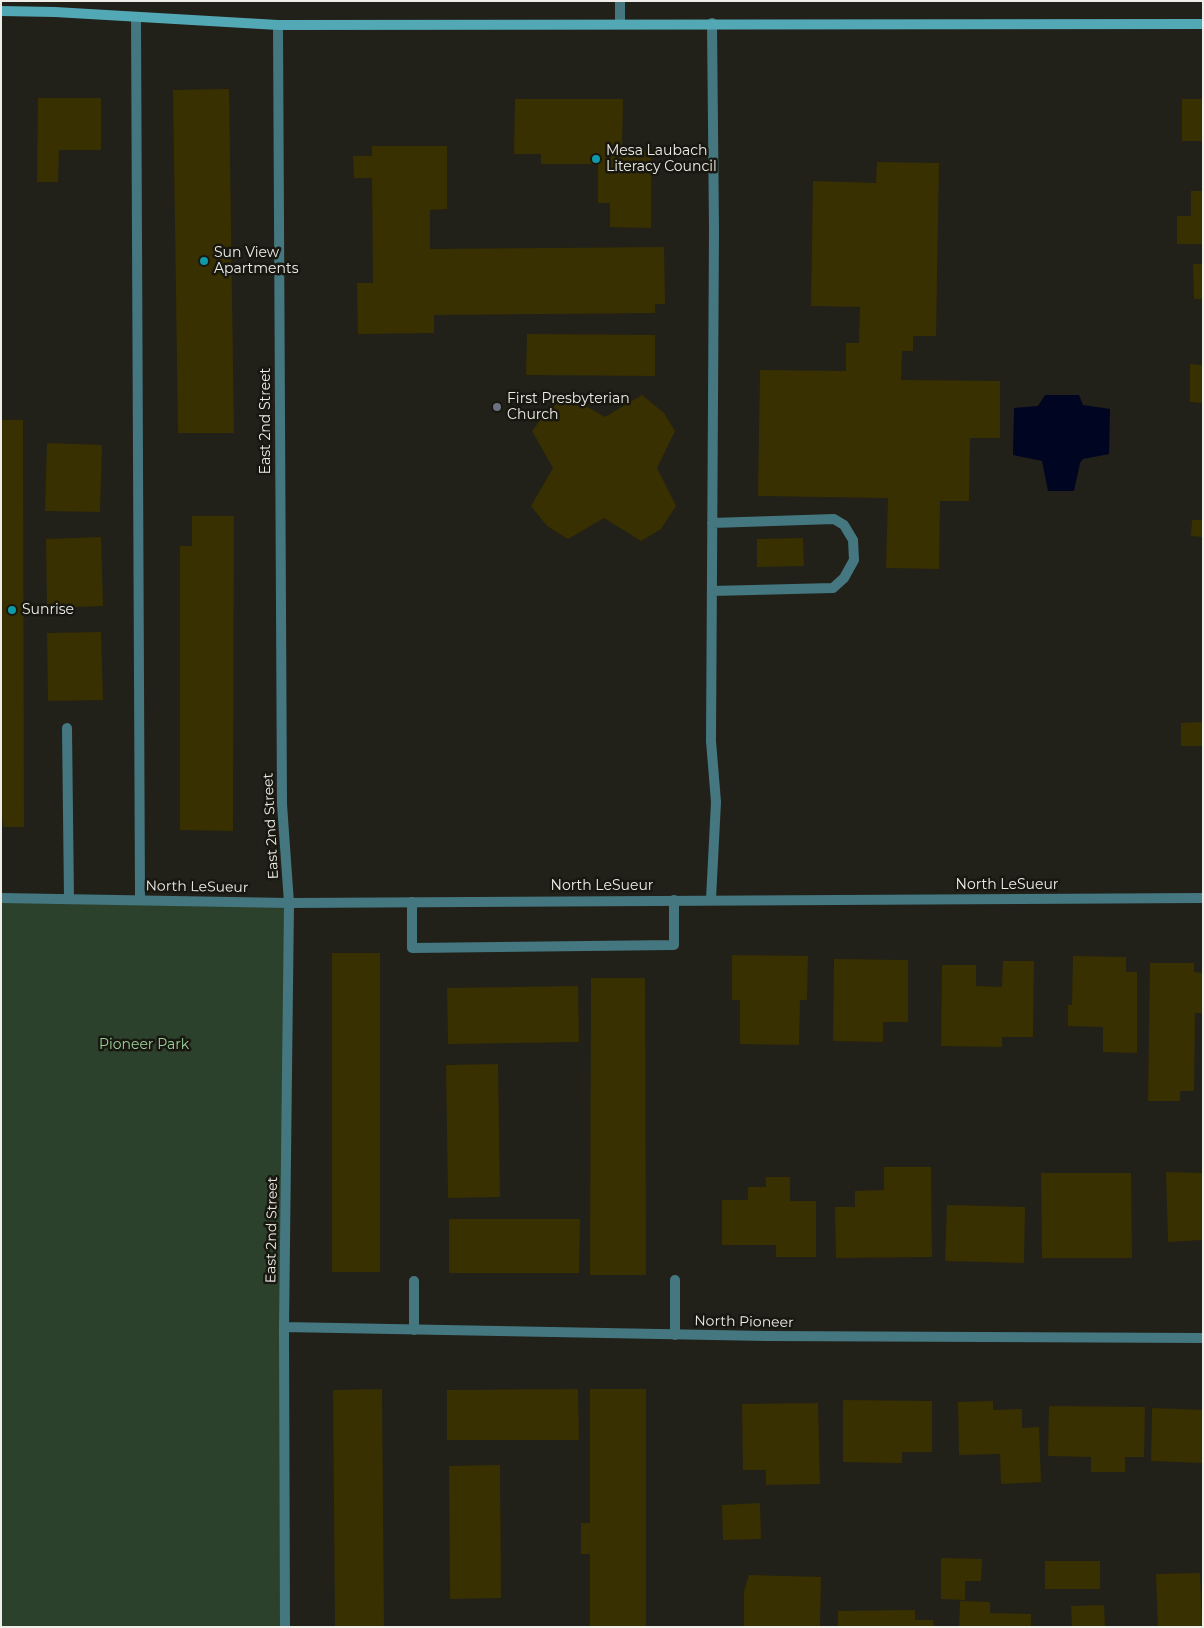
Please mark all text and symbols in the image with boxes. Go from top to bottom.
place label: Mesa Laubach Literacy Council [606,143,717,176]
marker: Mesa Laubach Literacy Council [590,153,602,165]
place label: Sun View Apartments [214,245,299,278]
marker: Sun View Apartments [198,255,210,267]
street label: East 2nd Street [258,368,274,474]
place label: First Presbyterian Church [507,391,630,424]
marker: First Presbyterian Church [491,401,503,413]
place label: Sunrise [22,602,74,618]
marker: Sunrise [6,604,18,616]
street label: East 2nd Street [260,772,282,880]
street label: North LeSueur [956,877,1058,893]
street label: North LeSueur [145,878,249,896]
street label: North LeSueur [551,878,653,894]
park label: Pioneer Park [99,1037,189,1053]
street label: East 2nd Street [263,1177,281,1283]
street label: North Pioneer [694,1313,794,1331]

